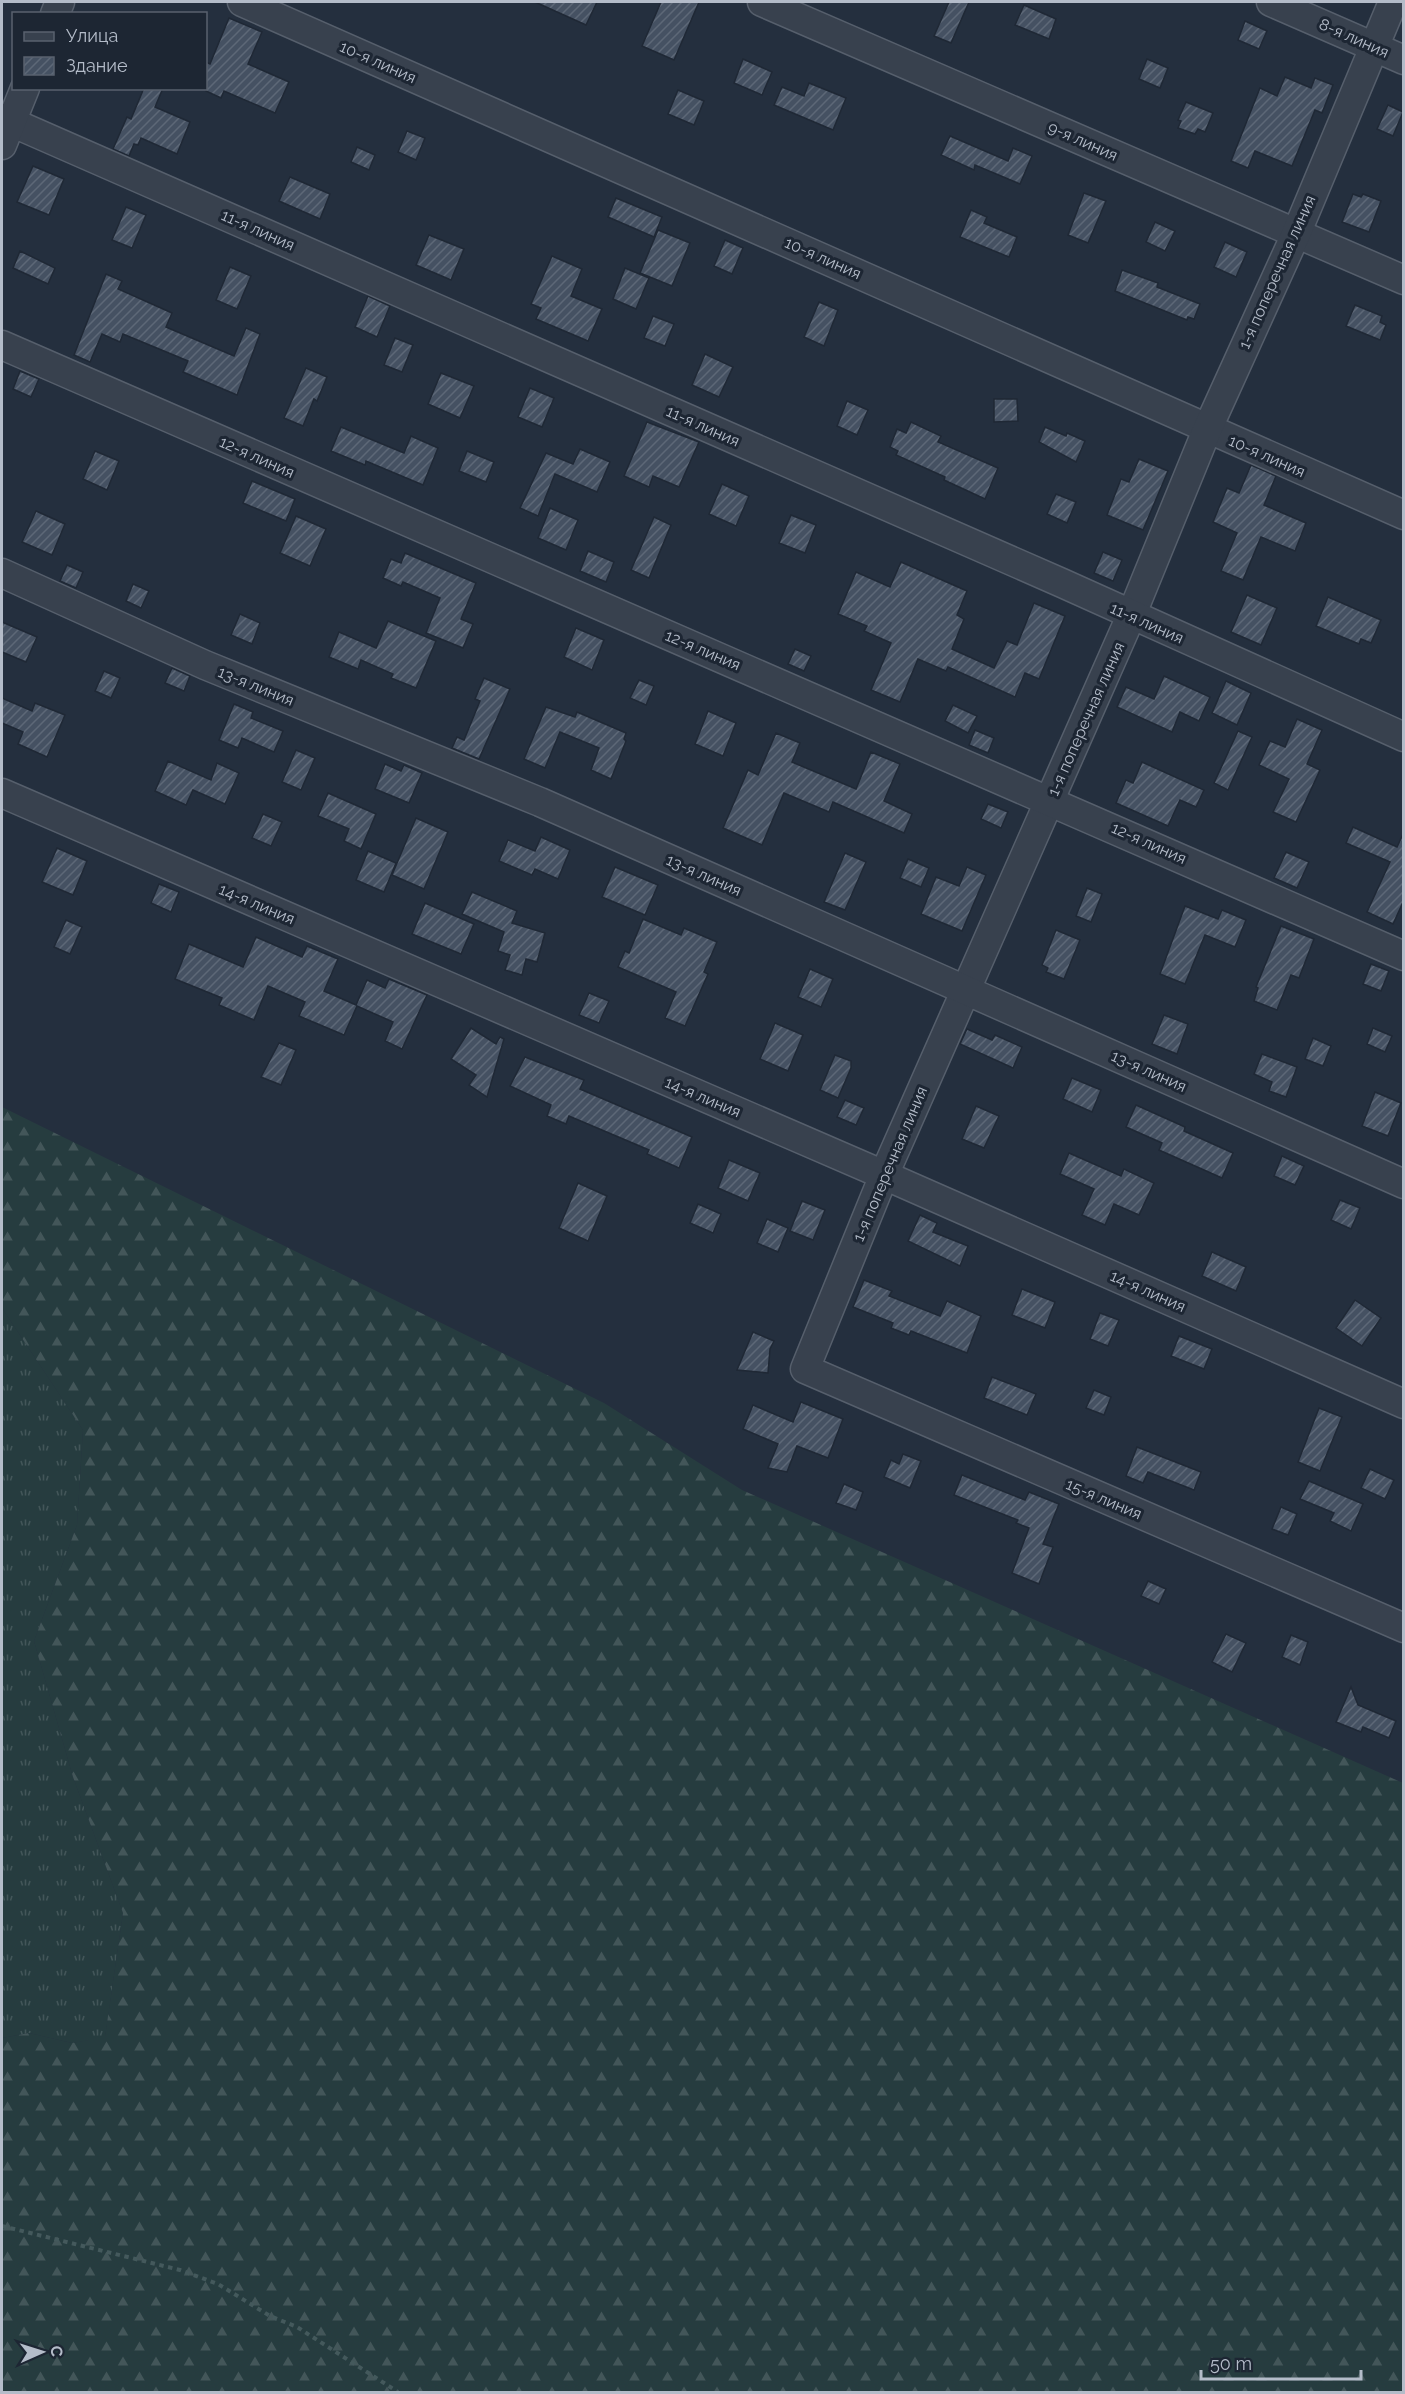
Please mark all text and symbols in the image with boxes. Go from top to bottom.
legend [12,12,207,90]
street label: 8-я линия [1316,14,1392,62]
text: Улица [66,25,118,46]
street label: 10-я линия [337,37,419,87]
text: Здание [66,55,128,76]
street label: 9-я линия [1045,117,1121,165]
street label: 1-я поперечная линия [1234,192,1320,352]
street label: 11-я линия [218,205,298,255]
street label: 10-я линия [782,233,864,283]
street label: 11-я линия [663,401,743,451]
street label: 10-я линия [1226,431,1308,481]
street label: 12-я линия [217,432,297,482]
street label: 11-я линия [1107,598,1187,648]
street label: 12-я линия [662,626,744,674]
street label: 1-я поперечная линия [1043,639,1129,799]
street label: 13-я линия [215,662,297,710]
street label: 12-я линия [1109,818,1189,868]
street label: 13-я линия [663,850,745,900]
street label: 14-я линия [216,880,298,928]
street label: 13-я линия [1108,1046,1190,1096]
street label: 14-я линия [662,1073,744,1121]
street label: 1-я поперечная линия [849,1084,931,1244]
street label: 14-я линия [1107,1266,1189,1316]
street label: 15-я линия [1063,1475,1145,1523]
north arrow [12,2322,72,2382]
scale bar [1201,2343,1362,2381]
text: С [47,2345,66,2357]
text: 50 m [1210,2353,1252,2374]

